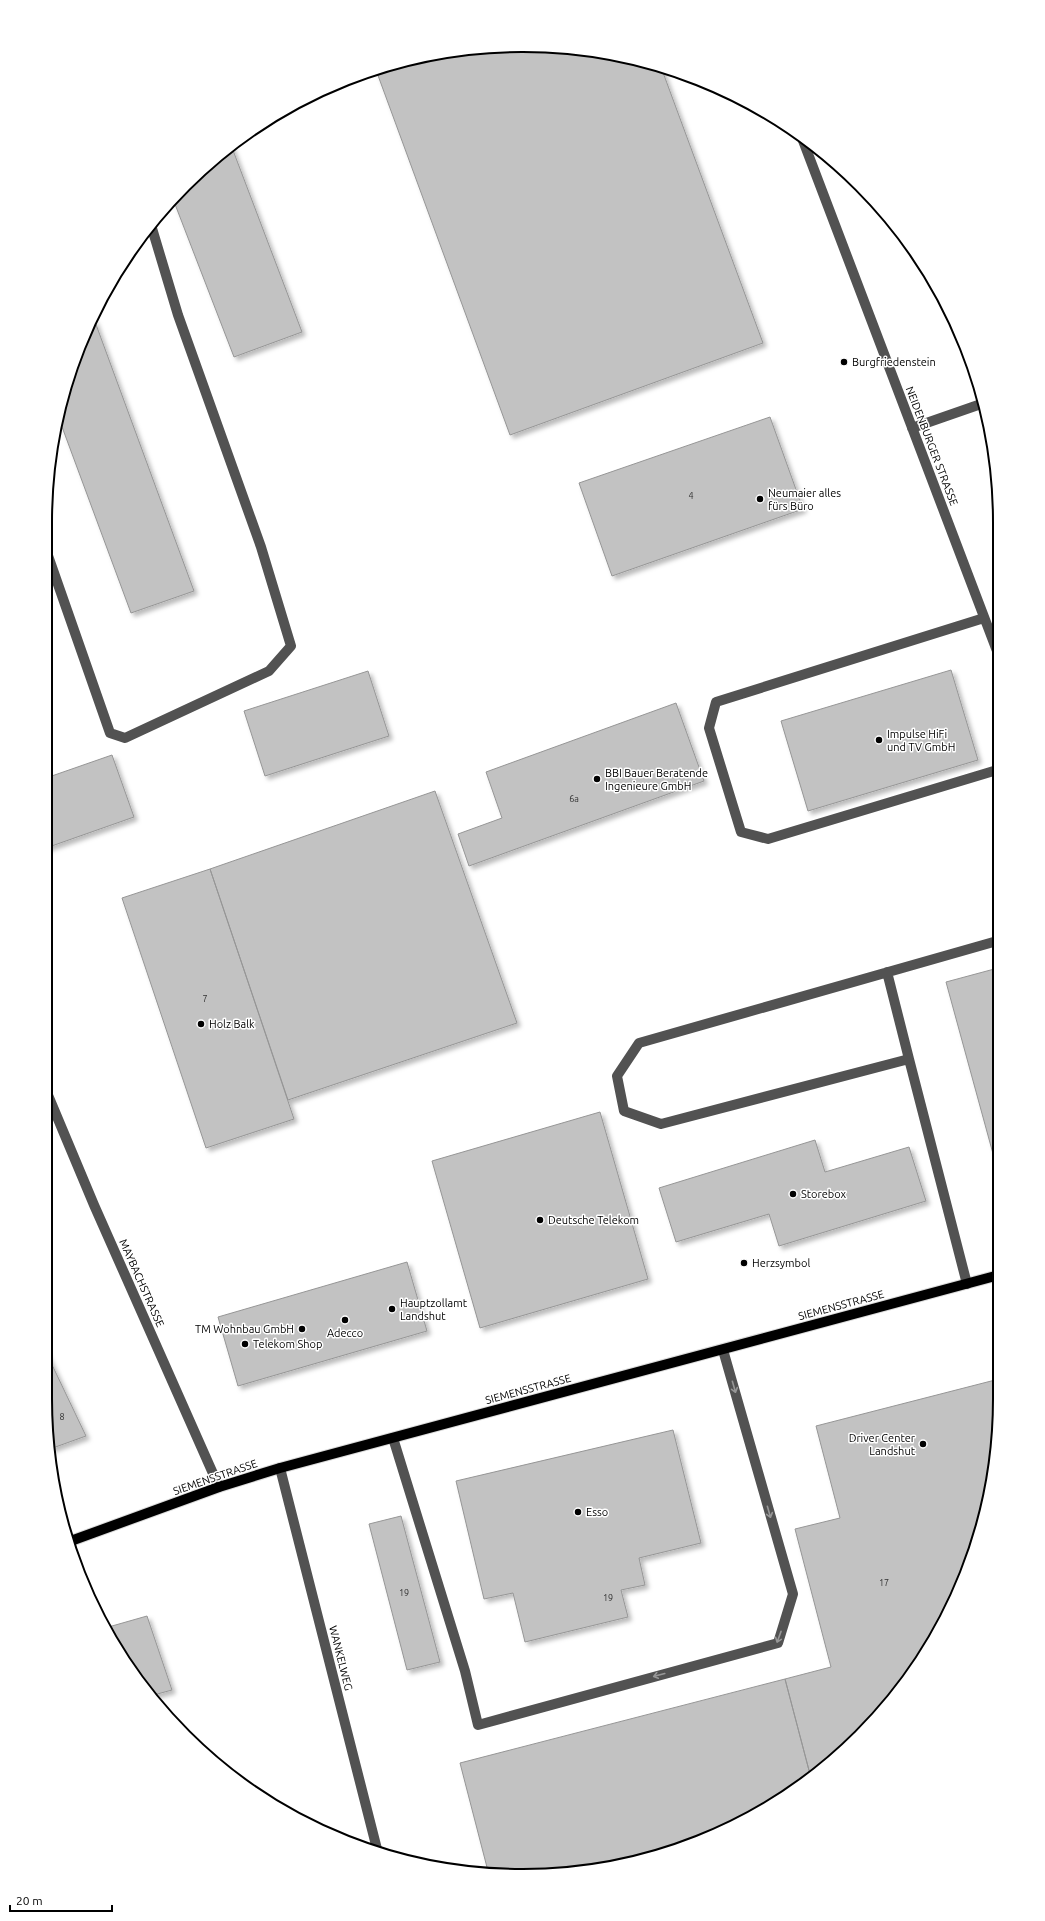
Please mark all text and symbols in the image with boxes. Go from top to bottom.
place label: Burgfriedenstein [852,356,936,368]
marker: Burgfriedenstein [839,357,849,367]
street label: NEIDENBURGER STRASSE [904,385,960,507]
place label: Neumaier alles fürs Büro [768,487,841,512]
house number: 4 [688,491,694,501]
marker: Neumaier alles fürs Büro [755,494,765,504]
place label: Impulse HiFi und TV GmbH [887,728,955,753]
marker: Impulse HiFi und TV GmbH [874,735,884,745]
place label: BBI Bauer Beratende Ingenieure GmbH [605,767,708,792]
marker: BBI Bauer Beratende Ingenieure GmbH [592,774,602,784]
house number: 6a [569,794,579,804]
house number: 7 [202,994,208,1004]
place label: Holz Balk [209,1018,255,1030]
marker: Holz Balk [196,1019,206,1029]
place label: Storebox [801,1188,846,1200]
marker: Storebox [788,1189,798,1199]
place label: Deutsche Telekom [548,1214,639,1226]
marker: Deutsche Telekom [535,1215,545,1225]
street label: MAYBACHSTRASSE [117,1237,167,1329]
place label: Herzsymbol [752,1257,810,1269]
marker: Herzsymbol [739,1258,749,1268]
street label: SIEMENSSTRASSE [797,1288,885,1322]
place label: Hauptzollamt Landshut [400,1297,468,1322]
marker: Hauptzollamt Landshut [387,1304,397,1314]
marker: Adecco [340,1315,350,1325]
place label: TM Wohnbau GmbH [195,1323,294,1335]
marker: TM Wohnbau GmbH [297,1324,307,1334]
place label: Adecco [327,1327,363,1339]
place label: Telekom Shop [253,1338,322,1350]
marker: Telekom Shop [240,1339,250,1349]
street label: SIEMENSSTRASSE [484,1372,572,1406]
one-way arrow [731,1380,738,1393]
house number: 8 [59,1412,65,1422]
place label: Driver Center Landshut [849,1432,916,1457]
marker: Driver Center Landshut [918,1439,928,1449]
street label: SIEMENSSTRASSE [171,1457,259,1497]
one-way arrow [766,1505,773,1518]
place label: Esso [586,1506,608,1518]
marker: Esso [573,1507,583,1517]
house number: 17 [879,1578,889,1588]
house number: 19 [399,1588,409,1598]
house number: 19 [603,1593,613,1603]
street label: WANKELWEG [327,1624,355,1692]
one-way arrow [775,1630,783,1642]
one-way arrow [652,1672,665,1680]
scale bar [10,1887,112,1913]
text: 20 m [16,1894,43,1907]

